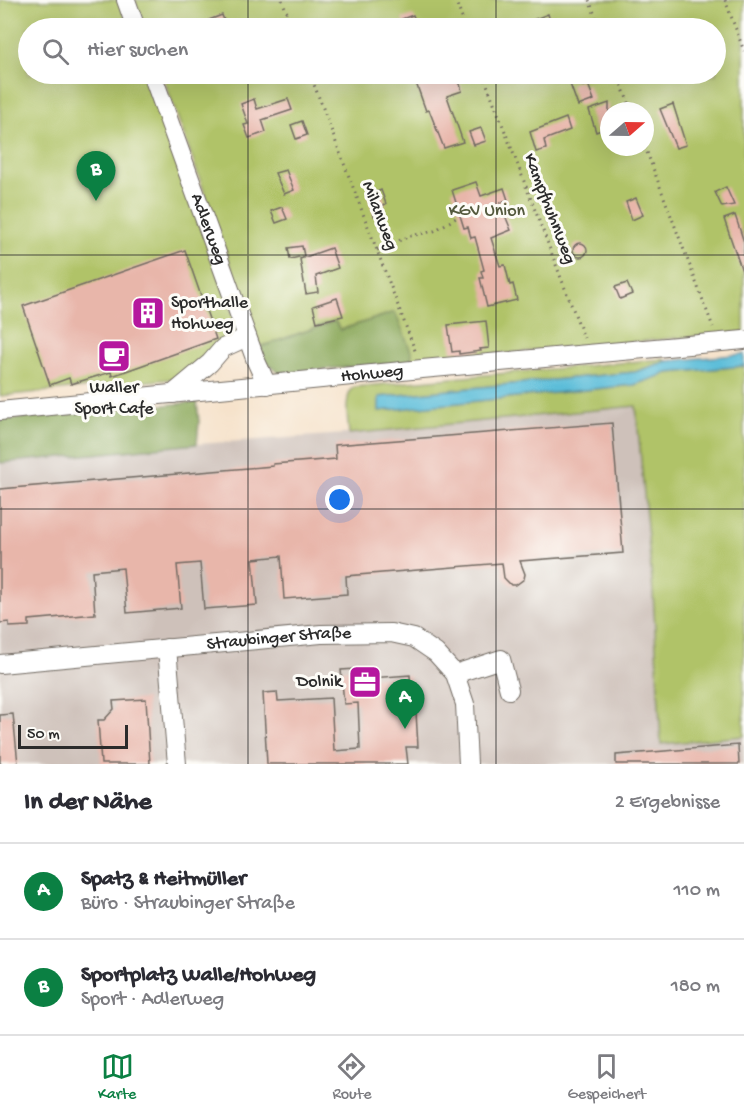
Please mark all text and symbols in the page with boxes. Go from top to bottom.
search box [18,18,726,84]
icon: search [39,35,72,68]
text: Hier suchen [87,38,188,64]
north arrow [600,102,654,156]
street label: Kampfhuhnweg [518,151,580,267]
pin: B [76,152,116,201]
street label: Milanweg [356,178,402,254]
street label: Adlerweg [186,191,231,268]
park label: KGV Union [449,201,526,222]
place label: Sporthalle Hohweg [171,293,249,335]
building icon: Sporthalle Hohweg [130,295,166,331]
cafe icon: Waller Sport Cafe [96,338,132,374]
street label: Hohweg [340,360,404,388]
place label: Waller Sport Cafe [74,378,154,420]
your location [325,485,354,514]
street label: Straubinger Straße [206,623,352,655]
office icon: Dolnik [347,664,383,700]
place label: Dolnik [295,672,344,693]
pin: A [386,680,424,729]
scale bar [18,722,128,750]
text: 50 m [27,726,60,745]
text: In der Nähe [24,788,152,819]
text: 2 Ergebnisse [615,792,720,815]
text: Spatz & Heitmüller [81,867,246,893]
text: A [38,880,49,903]
text: 110 m [674,880,720,903]
text: Büro · Straubinger Straße [81,893,295,916]
text: Sportplatz Walle/Hohweg [81,963,316,989]
text: B [38,976,49,999]
text: 180 m [671,976,720,999]
text: Sport · Adlerweg [81,989,224,1012]
tab: Karte [98,1050,136,1105]
tab: Route [332,1050,371,1105]
tab: Gespeichert [568,1050,646,1105]

